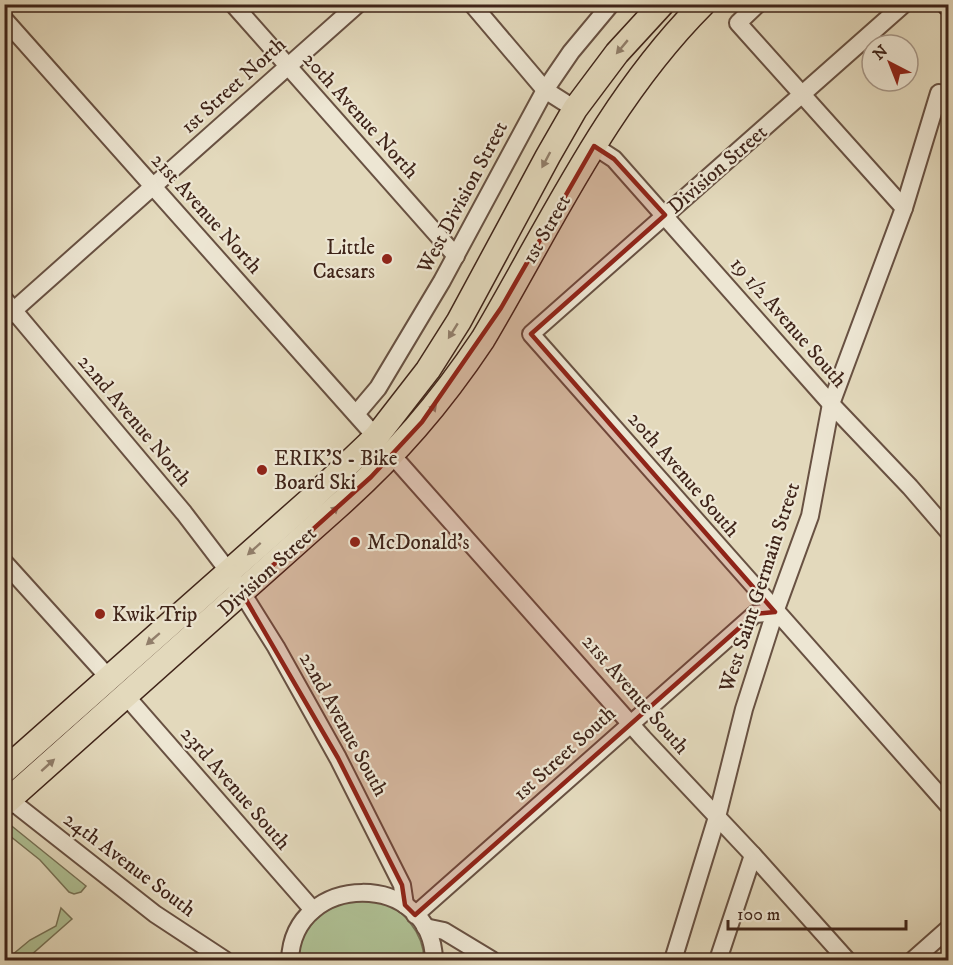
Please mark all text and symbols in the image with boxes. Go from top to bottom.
street label: 1st Street North [176,32,292,140]
north arrow [860,33,920,93]
one-way arrow [616,39,629,55]
text: N [869,41,892,64]
street label: 20th Avenue North [297,47,424,184]
street label: West Division Street [411,117,514,279]
street label: Division Street [663,119,773,220]
street label: 21st Avenue North [145,148,267,280]
one-way arrow [541,151,551,168]
street label: 1st Street [517,190,577,269]
place label: Little Caesars [313,235,375,285]
marker: Little Caesars [380,252,394,266]
street label: 19 1/2 Avenue South [724,252,852,393]
one-way arrow [447,323,458,339]
street label: 22nd Avenue North [72,349,197,492]
one-way arrow [425,403,438,419]
street label: 20th Avenue South [622,406,745,543]
place label: ERIK'S - Bike Board Ski [274,446,398,496]
marker: ERIK'S - Bike Board Ski [255,463,269,477]
street label: West Saint Germain Street [713,479,806,696]
one-way arrow [324,506,339,519]
street label: Division Street [213,521,322,623]
place label: McDonald's [367,530,470,556]
marker: McDonald's [348,535,362,549]
one-way arrow [247,542,262,556]
place label: Kwik Trip [112,602,197,628]
marker: Kwik Trip [93,607,107,621]
street label: 21st Avenue South [576,629,694,760]
one-way arrow [146,632,161,646]
street label: 22nd Avenue South [293,648,393,801]
street label: 1st Street South [508,701,621,807]
street label: 23rd Avenue South [175,722,296,856]
one-way arrow [40,759,55,772]
street label: 24th Avenue South [58,807,201,923]
scale bar [728,893,906,931]
text: 100 m [737,904,780,926]

